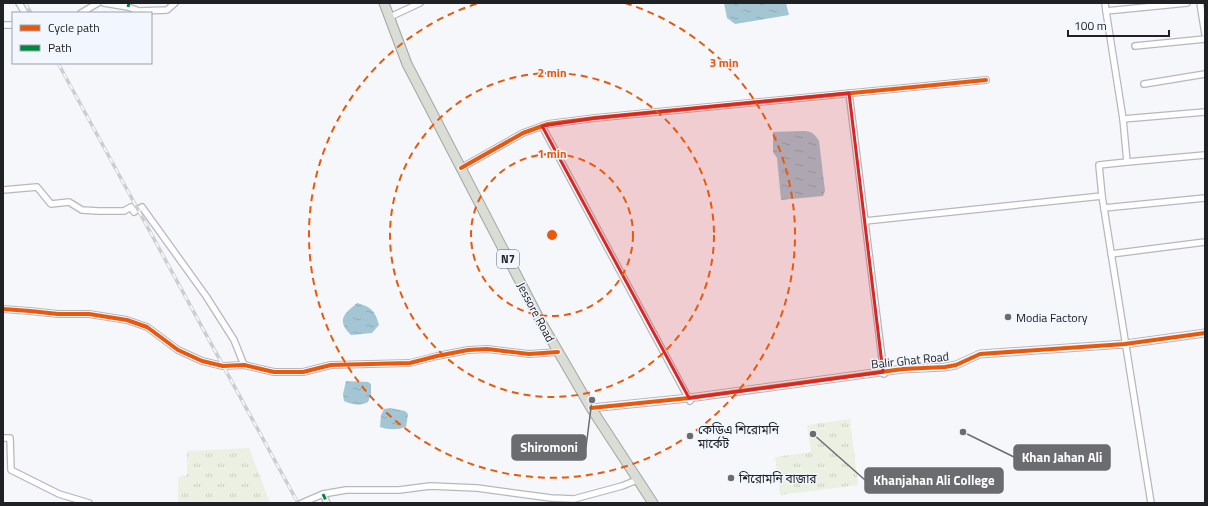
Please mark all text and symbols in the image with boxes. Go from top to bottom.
legend [12,12,152,64]
scale bar [1068,12,1169,38]
text: 100 m [1074,16,1107,35]
text: Cycle path [48,18,100,37]
text: Path [48,38,72,57]
text: 3 min [709,53,739,72]
text: 2 min [537,63,567,82]
text: 1 min [537,144,567,163]
centre of rings [545,228,559,242]
road number: N7 [497,250,519,268]
street label: Jessore Road [512,279,560,345]
place label: Modia Factory [1016,308,1088,327]
marker: Modia Factory [1003,312,1013,322]
street label: Balir Ghat Road [870,346,950,374]
place label: কেডিএ শিরোমনি মার্কেট [697,420,780,453]
marker: কেডিএ শিরোমনি মার্কেট [685,431,695,441]
callout: Shiromoni [512,435,586,460]
text: Shiromoni [520,437,578,457]
callout: Khan Jahan Ali [1014,445,1110,470]
text: Khan Jahan Ali [1022,447,1102,467]
callout: Khanjahan Ali College [865,468,1003,493]
place label: শিরোমনি বাজার [738,469,817,488]
text: Khanjahan Ali College [873,470,995,490]
marker: শিরোমনি বাজার [726,473,736,483]

